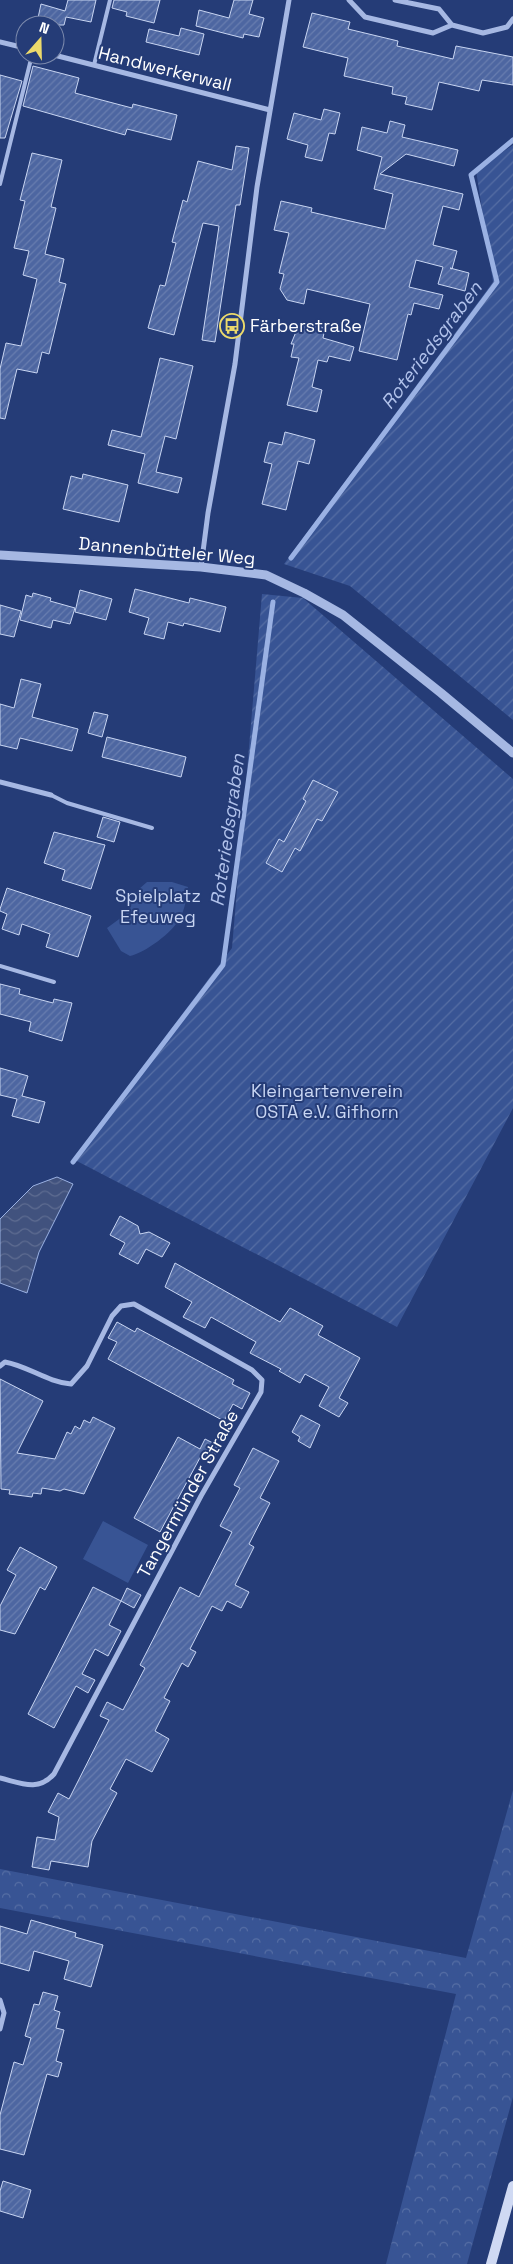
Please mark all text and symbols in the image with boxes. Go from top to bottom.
north arrow [15,15,65,65]
text: N [37,18,52,38]
street label: Handwerkerwall [96,41,234,96]
water label: Roteriedsgraben [375,276,488,414]
bus stop icon: Färberstraße [219,313,245,339]
place label: Färberstraße [250,314,362,337]
street label: Dannenbütteler Weg [78,531,256,570]
water label: Roteriedsgraben [204,752,251,908]
park label: Spielplatz Efeuweg [115,884,201,928]
park label: Kleingartenverein OSTA e.V. Gifhorn [251,1079,403,1123]
street label: Tangermünder Straße [132,1406,243,1582]

